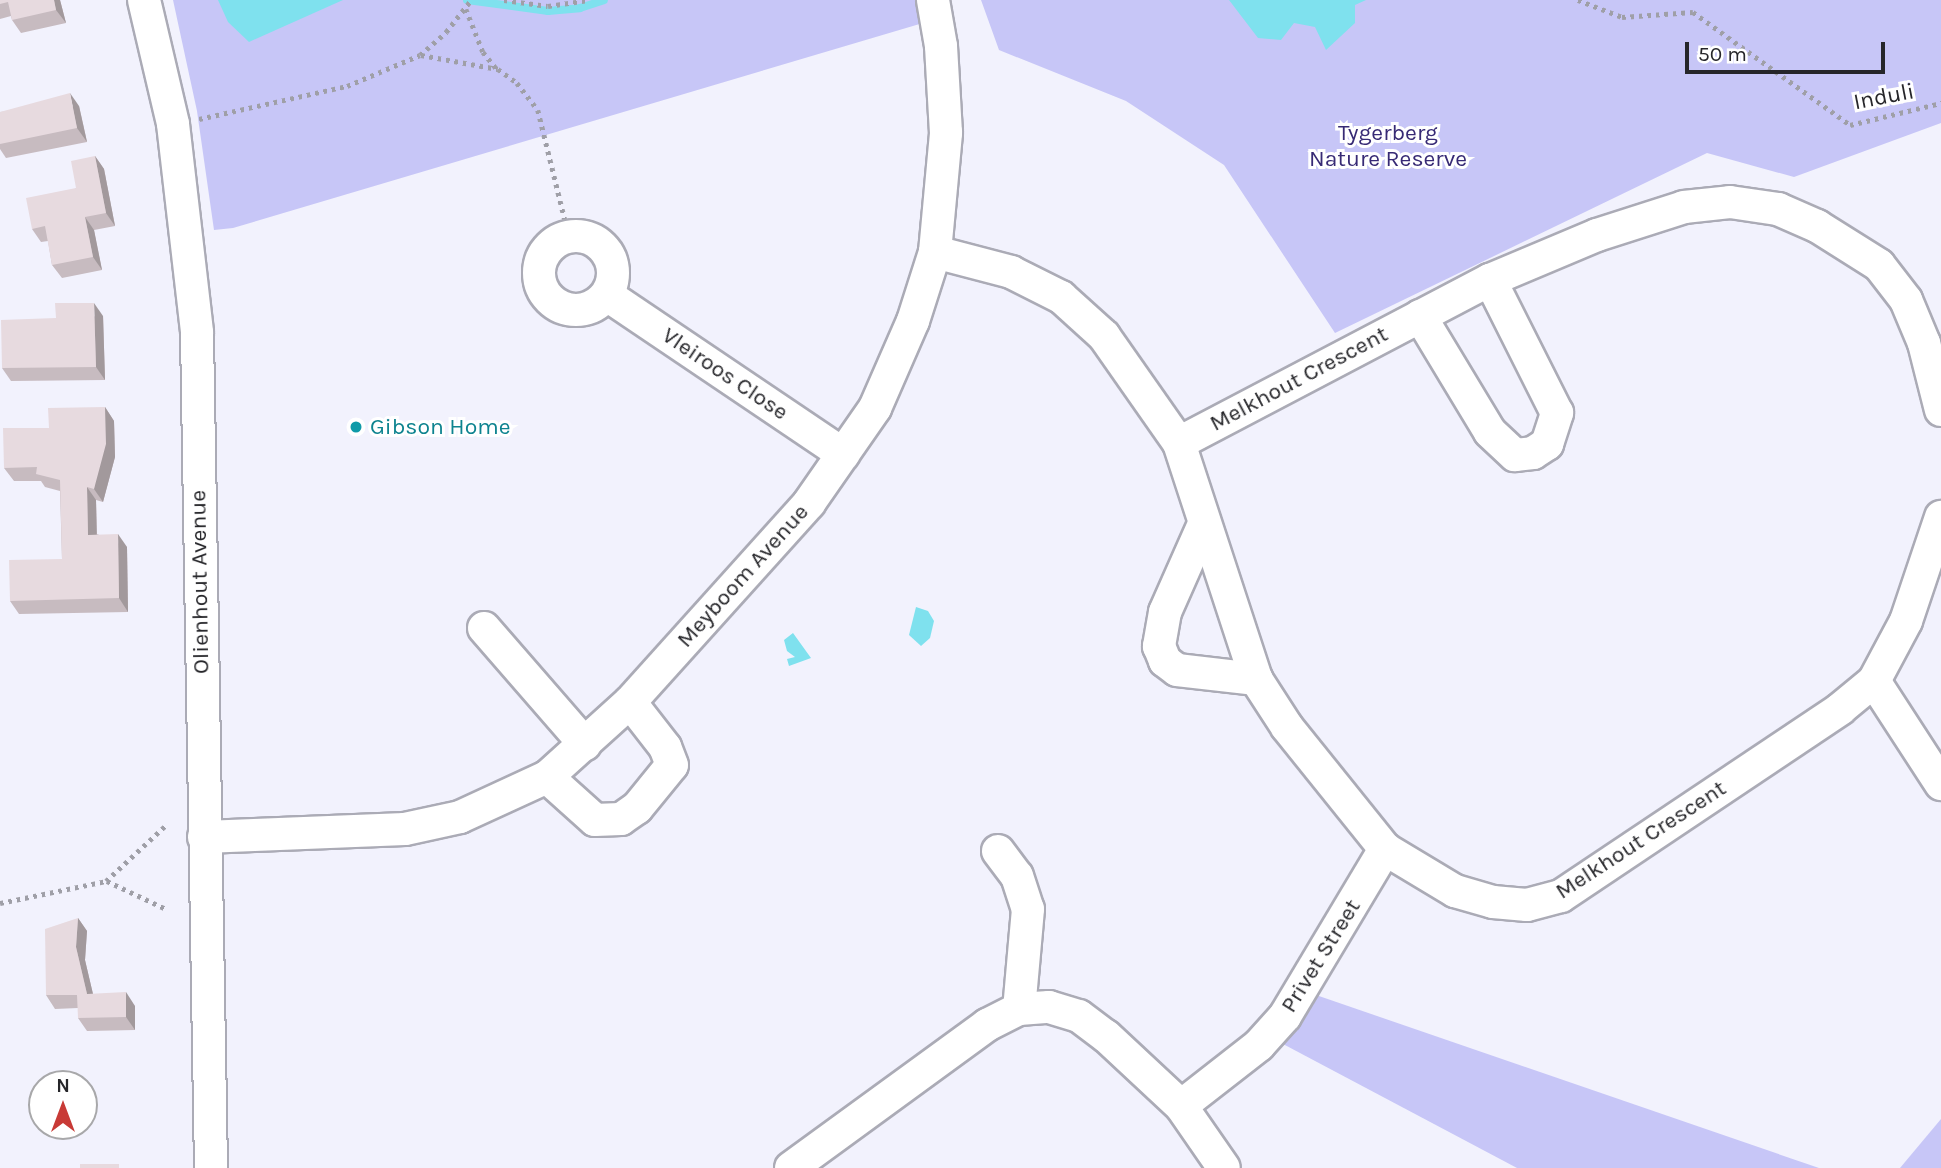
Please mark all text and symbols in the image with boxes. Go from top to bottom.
scale bar [1689,28,1888,72]
text: 50 m [1698,42,1747,66]
street label: Induli [1851,78,1917,116]
park label: Tygerberg Nature Reserve [1309,119,1467,173]
street label: Melkhout Crescent [1205,320,1393,438]
street label: Vleiroos Close [657,322,793,426]
place label: Gibson Home [370,413,511,441]
marker: Gibson Home [348,419,364,435]
street label: Olienhout Avenue [185,490,215,674]
street label: Meyboom Avenue [671,499,815,653]
street label: Melkhout Crescent [1551,775,1731,905]
street label: Privet Street [1275,894,1367,1018]
north arrow [28,1070,98,1140]
text: N [56,1075,70,1097]

